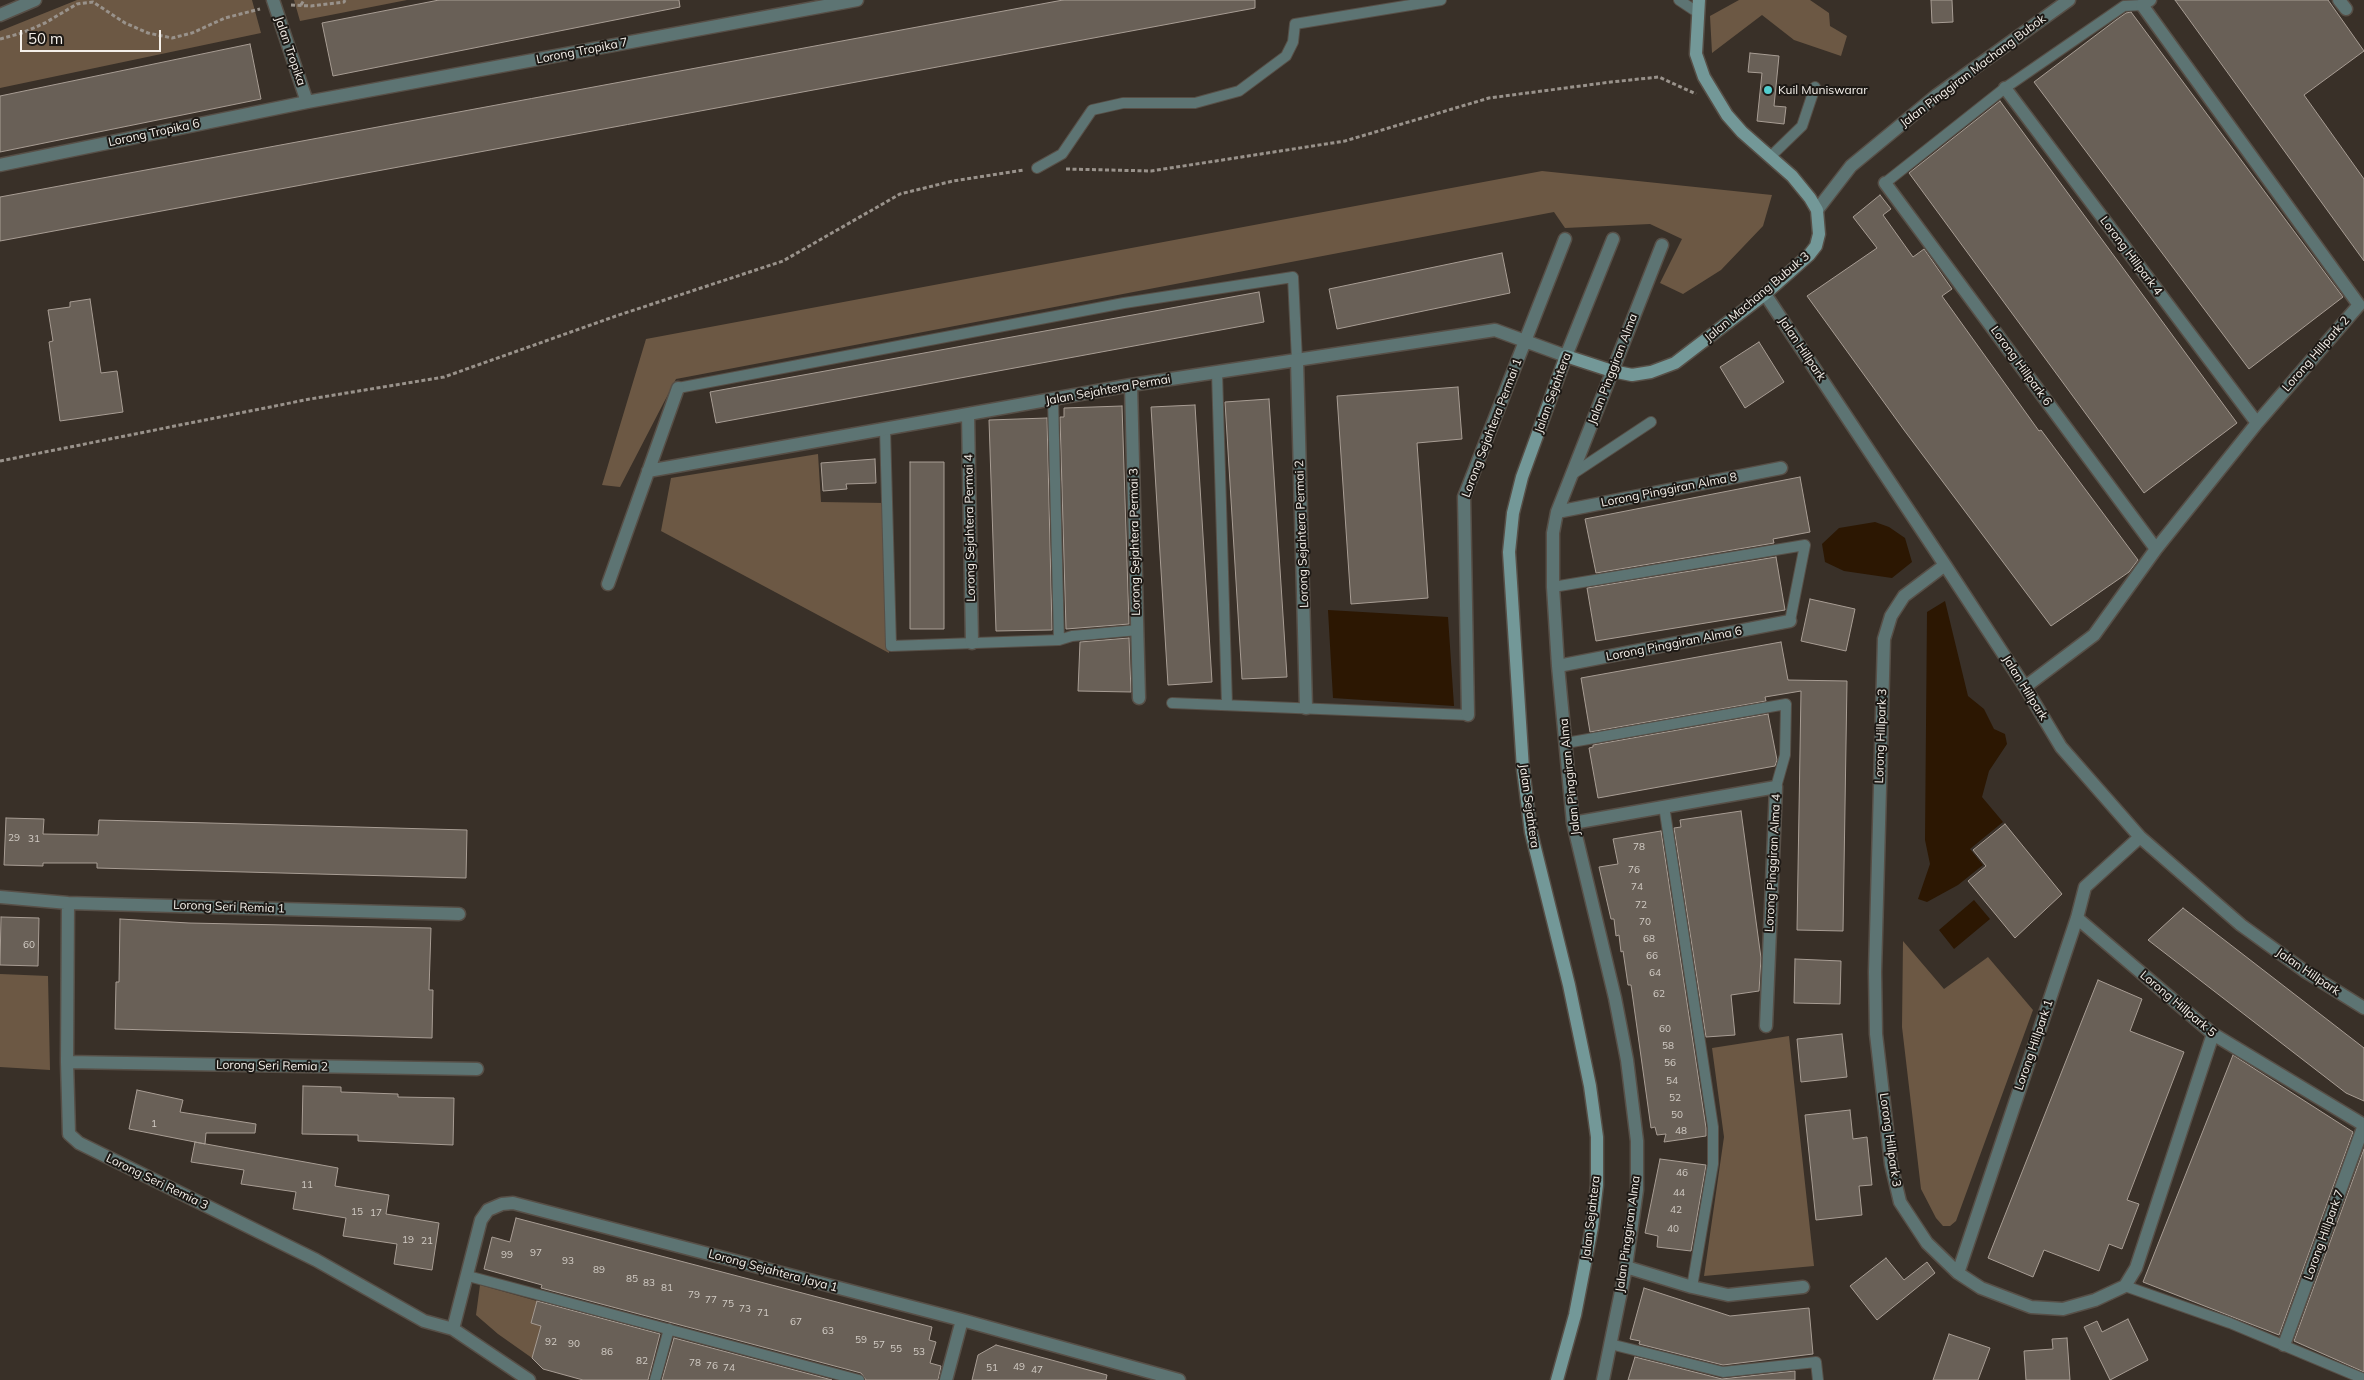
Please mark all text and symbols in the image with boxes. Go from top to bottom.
street label: Jalan Pinggiran Machang Bubok [1897,12,2049,130]
street label: Jalan Tropika [271,15,309,87]
scale bar [22,20,164,52]
text: 50 m [28,29,63,48]
street label: Lorong Tropika 7 [535,35,629,67]
place label: Kuil Muniswarar [1778,83,1868,97]
marker: Kuil Muniswarar [1762,84,1774,96]
street label: Lorong Tropika 6 [107,116,201,150]
street label: Lorong Hillpark 4 [2097,214,2165,298]
street label: Jalan Machang Bubuk 3 [1702,249,1812,345]
street label: Jalan Pinggiran Alma [1585,312,1641,426]
street label: Lorong Hillpark 2 [2279,313,2353,395]
street label: Jalan Hillpark [1775,314,1829,384]
street label: Lorong Hillpark 6 [1987,323,2055,409]
street label: Jalan Sejahtera [1532,351,1574,435]
street label: Lorong Sejahtera Permai 1 [1459,357,1525,499]
street label: Jalan Sejahtera Permai [1044,372,1172,408]
street label: Lorong Sejahtera Permai 4 [962,454,978,602]
street label: Lorong Sejahtera Permai 2 [1292,460,1312,608]
street label: Lorong Sejahtera Permai 3 [1127,468,1143,616]
street label: Lorong Pinggiran Alma 8 [1600,470,1738,510]
street label: Lorong Pinggiran Alma 6 [1605,624,1743,664]
street label: Jalan Hillpark [1999,653,2051,723]
street label: Lorong Hillpark 3 [1872,688,1890,784]
street label: Jalan Pinggiran Alma [1557,718,1583,836]
street label: Jalan Sejahtera [1516,763,1542,849]
street label: Lorong Pinggiran Alma 4 [1762,794,1784,932]
house number: 29 [8,832,20,844]
house number: 31 [28,833,40,845]
house number: 78 [1633,841,1645,853]
house number: 76 [1628,864,1640,876]
house number: 74 [1631,881,1643,893]
street label: Lorong Seri Remia 1 [173,898,285,916]
house number: 72 [1635,899,1647,911]
house number: 70 [1639,916,1651,928]
house number: 68 [1643,933,1655,945]
house number: 60 [23,939,35,951]
street label: Jalan Hillpark [2273,945,2343,999]
house number: 66 [1646,950,1658,962]
house number: 64 [1649,967,1661,979]
street label: Lorong Hillpark 5 [2137,968,2219,1040]
house number: 62 [1653,988,1665,1000]
street label: Lorong Hillpark 1 [2012,998,2056,1092]
house number: 60 [1659,1023,1671,1035]
house number: 58 [1662,1040,1674,1052]
house number: 56 [1664,1057,1676,1069]
street label: Lorong Seri Remia 2 [216,1058,328,1074]
house number: 54 [1666,1075,1678,1087]
house number: 52 [1669,1092,1681,1104]
street label: Lorong Hillpark 3 [1876,1092,1904,1188]
house number: 50 [1671,1109,1683,1121]
house number: 1 [151,1118,157,1130]
house number: 48 [1675,1125,1687,1137]
street label: Lorong Seri Remia 3 [104,1151,210,1213]
house number: 46 [1676,1167,1688,1179]
street label: Jalan Sejahtera [1579,1175,1603,1261]
street label: Jalan Pinggiran Alma [1613,1175,1643,1293]
house number: 11 [301,1179,313,1191]
house number: 44 [1673,1187,1685,1199]
street label: Lorong Hillpark 7 [2301,1188,2347,1282]
house number: 42 [1670,1204,1682,1216]
house number: 15 [351,1206,363,1218]
house number: 17 [370,1207,382,1219]
house number: 40 [1667,1223,1679,1235]
house number: 19 [402,1234,414,1246]
house number: 21 [421,1235,433,1247]
house number: 97 [530,1247,542,1259]
street label: Lorong Sejahtera Jaya 1 [707,1247,839,1295]
house number: 99 [501,1249,513,1261]
house number: 93 [562,1255,574,1267]
house number: 89 [593,1264,605,1276]
house number: 85 [626,1273,638,1285]
house number: 83 [643,1277,655,1289]
house number: 81 [661,1282,673,1294]
house number: 79 [688,1289,700,1301]
house number: 77 [705,1294,717,1306]
house number: 75 [722,1298,734,1310]
house number: 73 [739,1303,751,1315]
house number: 71 [757,1307,769,1319]
house number: 67 [790,1316,802,1328]
house number: 63 [822,1325,834,1337]
house number: 59 [855,1334,867,1346]
house number: 92 [545,1336,557,1348]
house number: 90 [568,1338,580,1350]
house number: 57 [873,1339,885,1351]
house number: 55 [890,1343,902,1355]
house number: 86 [601,1346,613,1358]
house number: 53 [913,1346,925,1358]
house number: 82 [636,1355,648,1367]
house number: 78 [689,1357,701,1369]
house number: 76 [706,1360,718,1372]
house number: 49 [1013,1361,1025,1373]
house number: 74 [723,1362,735,1374]
house number: 51 [986,1362,998,1374]
house number: 47 [1031,1364,1043,1376]

